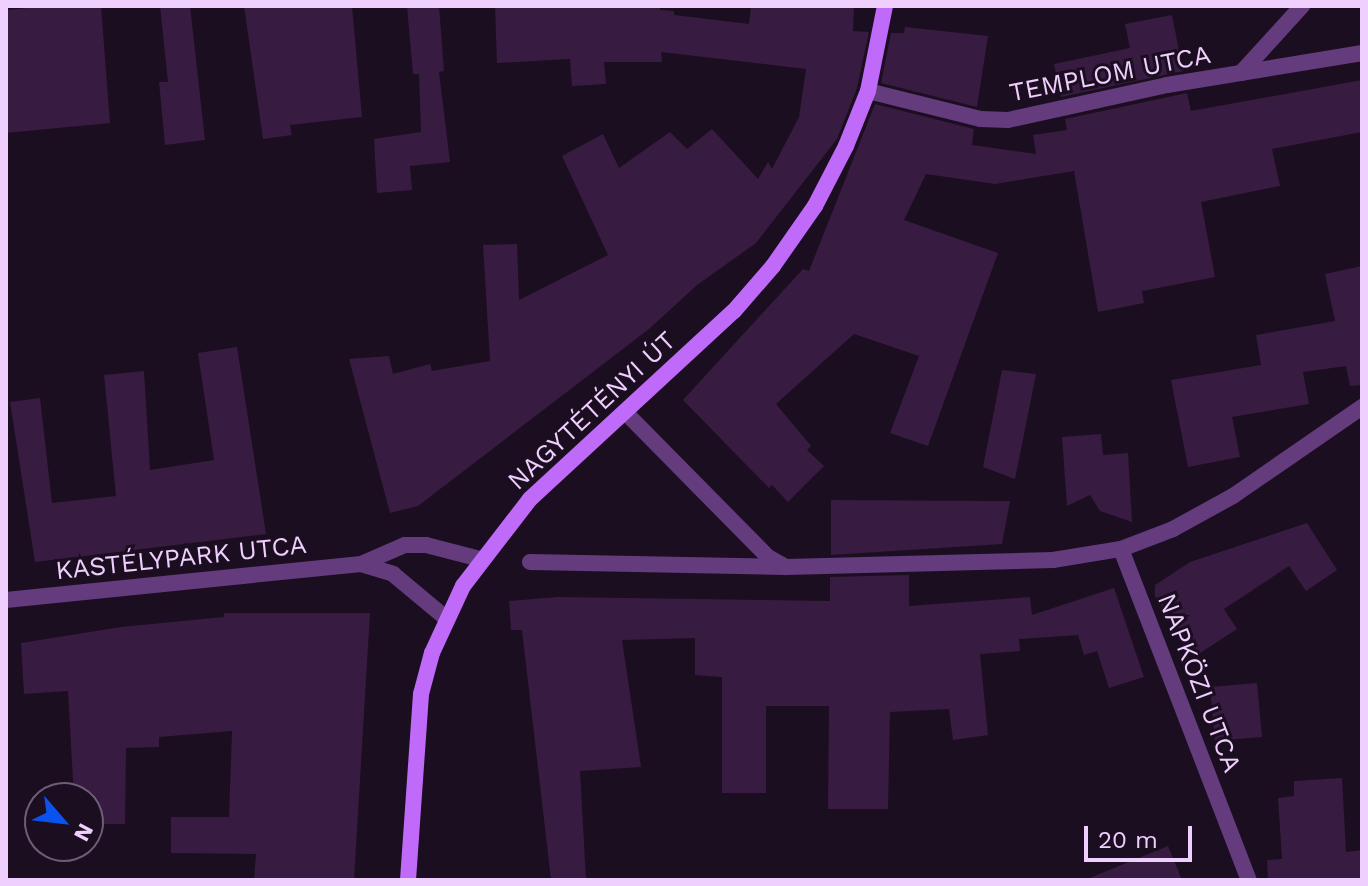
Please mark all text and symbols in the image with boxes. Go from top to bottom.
street label: TEMPLOM UTCA [1007,39,1213,109]
street label: NAGYTÉTÉNYI ÚT [502,325,682,497]
street label: KASTÉLYPARK UTCA [54,529,308,587]
street label: NAPKÖZI UTCA [1151,589,1247,777]
north arrow [24,782,104,862]
scale bar [1088,810,1196,860]
text: N [69,819,99,846]
text: 20 m [1098,826,1158,854]

